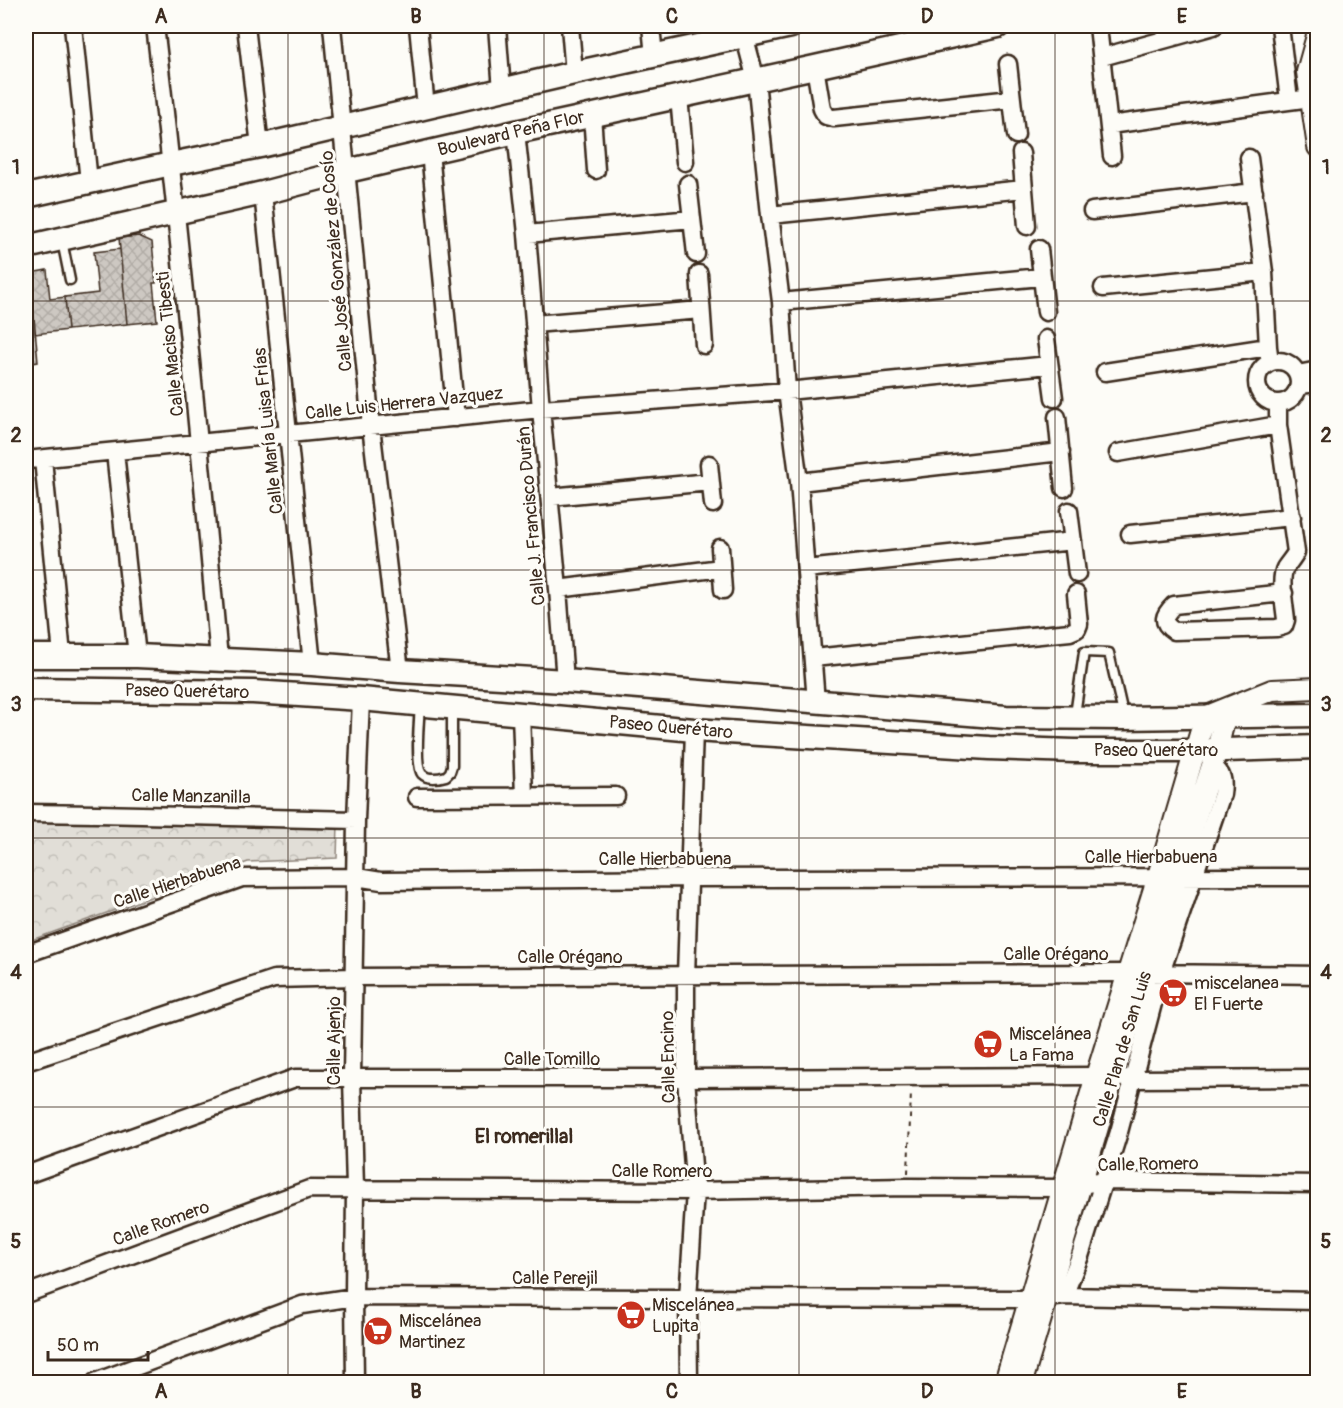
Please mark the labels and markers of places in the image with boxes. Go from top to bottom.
place label: miscelanea El Fuerte [1194,972,1279,1016]
supermarket icon: miscelanea El Fuerte [1157,977,1189,1009]
place label: Miscelánea La Fama [1009,1023,1091,1067]
supermarket icon: Miscelánea La Fama [972,1028,1004,1060]
place label: Miscelánea Lupita [652,1294,734,1338]
supermarket icon: Miscelánea Lupita [615,1299,647,1331]
place label: Miscelánea Martinez [399,1310,481,1354]
supermarket icon: Miscelánea Martinez [362,1315,394,1347]

